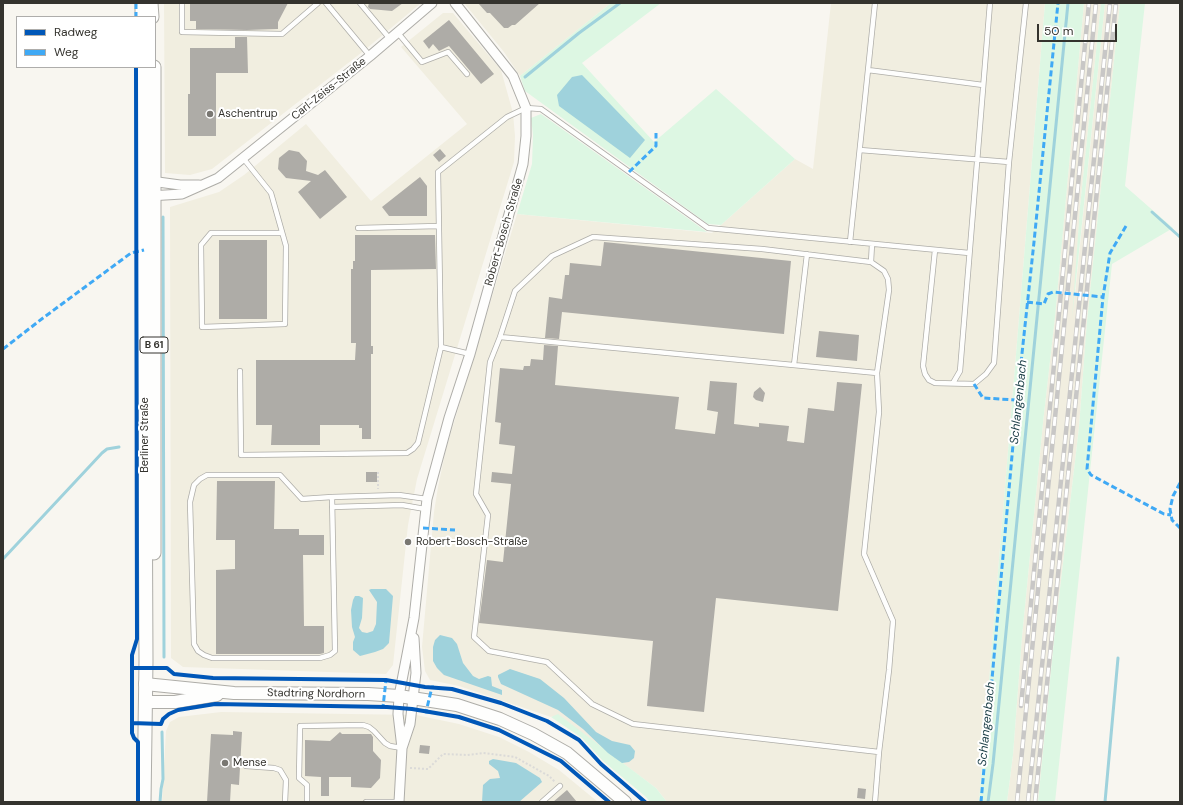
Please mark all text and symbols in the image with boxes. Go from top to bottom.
legend [16,16,156,68]
scale bar [1039,16,1119,42]
text: 50 m [1044,23,1073,39]
text: Radweg [54,24,97,40]
text: Weg [54,44,78,60]
street label: Carl-Zeiss-Straße [289,55,369,123]
place label: Aschentrup [218,107,278,121]
marker: Aschentrup [205,109,215,119]
street label: Robert-Bosch-Straße [482,177,526,287]
road number: B 61 [140,337,168,353]
water label: Schlangenbach [1007,359,1031,445]
street label: Berliner Straße [138,397,152,473]
place label: Robert-Bosch-Straße [416,535,528,549]
marker: Robert-Bosch-Straße [403,537,413,547]
water label: Schlangenbach [975,681,999,767]
street label: Stadtring Nordhorn [267,687,365,701]
place label: Mense [233,756,267,770]
marker: Mense [220,758,230,768]

